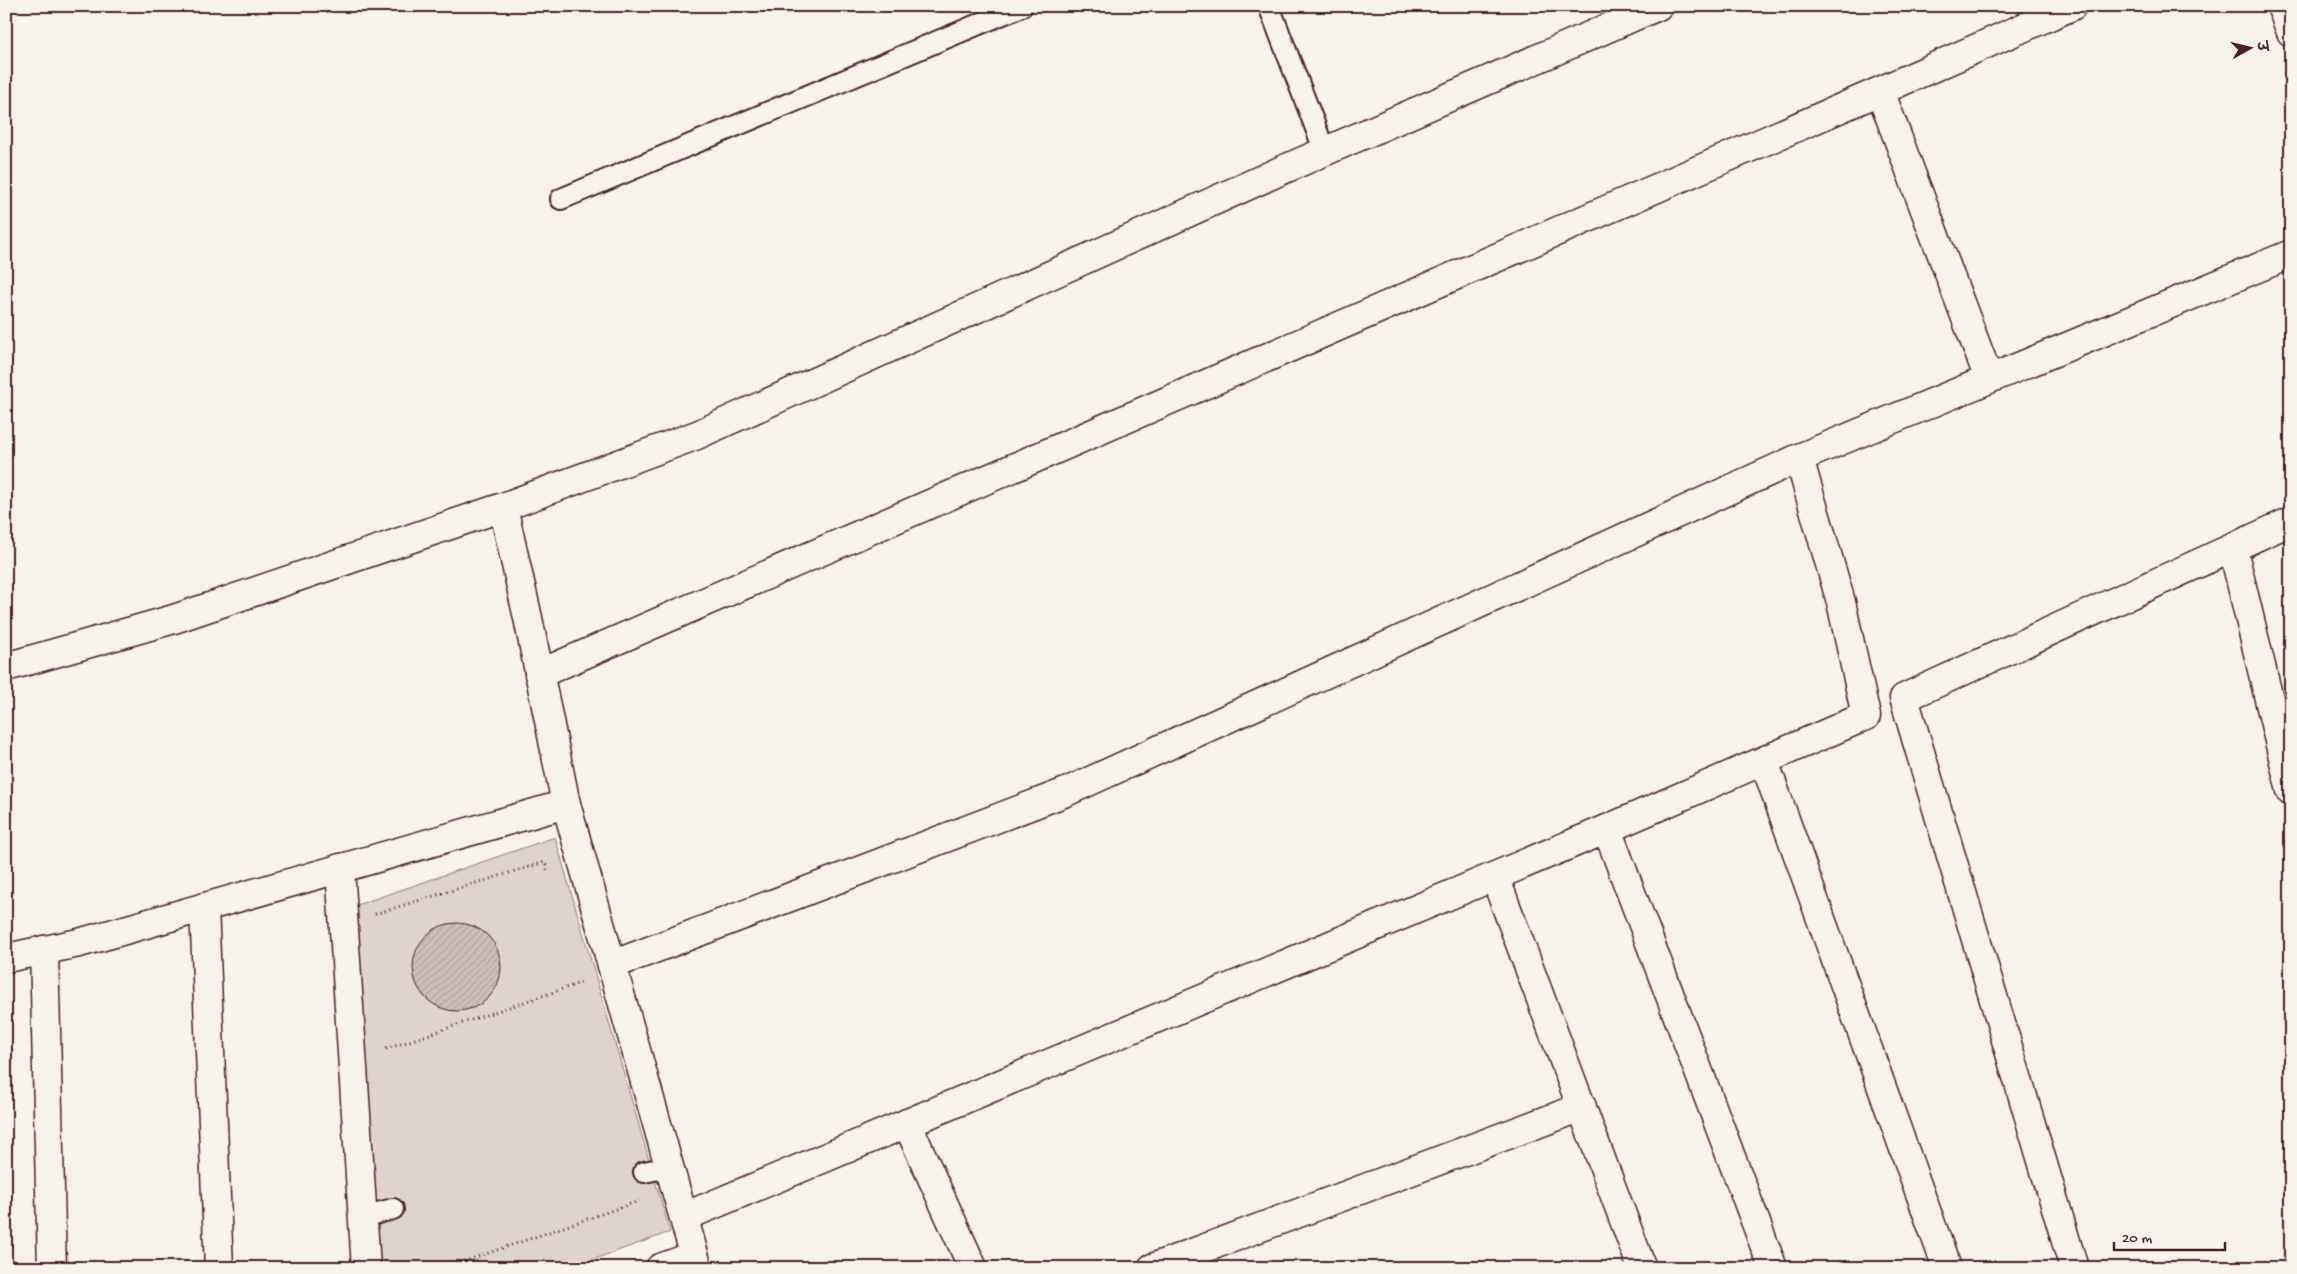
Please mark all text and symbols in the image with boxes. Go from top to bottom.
north arrow [2224,22,2274,72]
text: उ [2251,39,2270,54]
scale bar [2114,1219,2226,1251]
text: 20 m [2122,1230,2152,1248]

